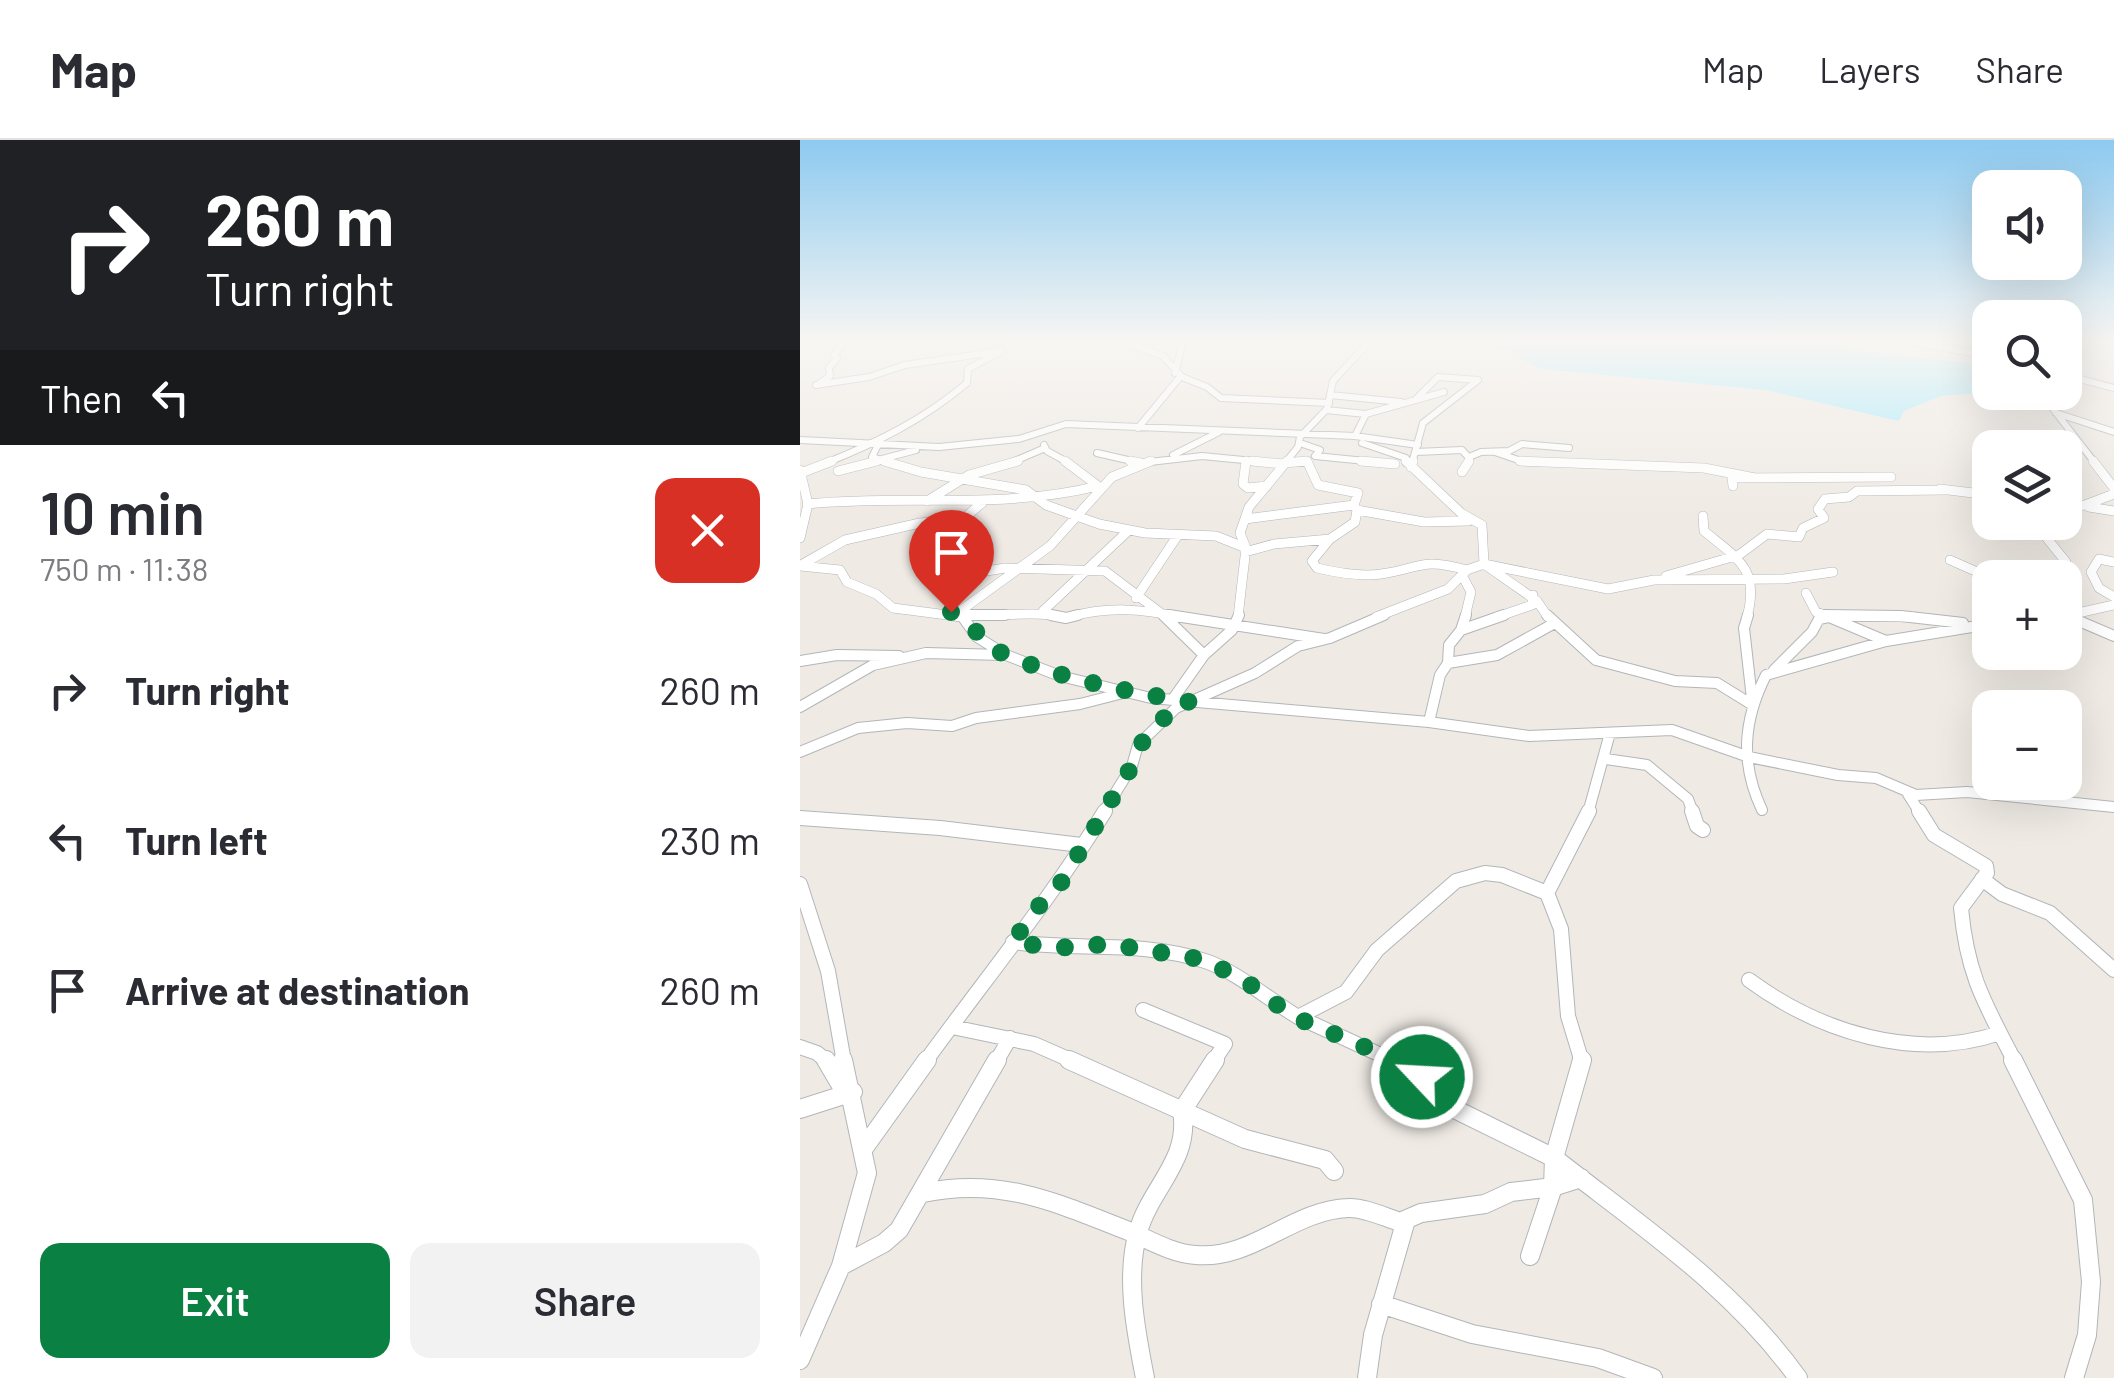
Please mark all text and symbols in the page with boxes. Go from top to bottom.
text: Map [50,40,137,98]
text: Map [1702,48,1764,90]
text: Layers [1819,48,1921,90]
text: Share [1976,48,2064,90]
map controls [1972,170,2082,800]
button: sound [1972,170,2082,280]
text: 260 m [205,176,394,260]
icon: right [40,180,170,310]
text: Turn right [205,261,395,315]
button: search [1972,300,2082,410]
icon: left [143,370,198,425]
text: Then [40,375,123,421]
button: layers [1972,430,2082,540]
text: 10 min [40,475,205,547]
button: close [655,478,760,583]
pin [909,510,994,613]
icon: arrive [924,525,979,580]
text: 750 m · 11:38 [40,549,209,587]
button: + [1972,560,2082,670]
icon: right [40,663,95,718]
text: Turn right [125,667,290,713]
text: 260 m [660,667,760,713]
button: − [1972,690,2082,800]
icon: left [40,813,95,868]
text: Turn left [125,817,268,863]
text: 230 m [660,817,760,863]
icon: arrive [40,963,95,1018]
text: Arrive at destination [125,967,470,1013]
text: 260 m [660,967,760,1013]
position arrow [1370,1025,1474,1129]
button: Exit [40,1243,390,1358]
button: Share [410,1243,760,1358]

